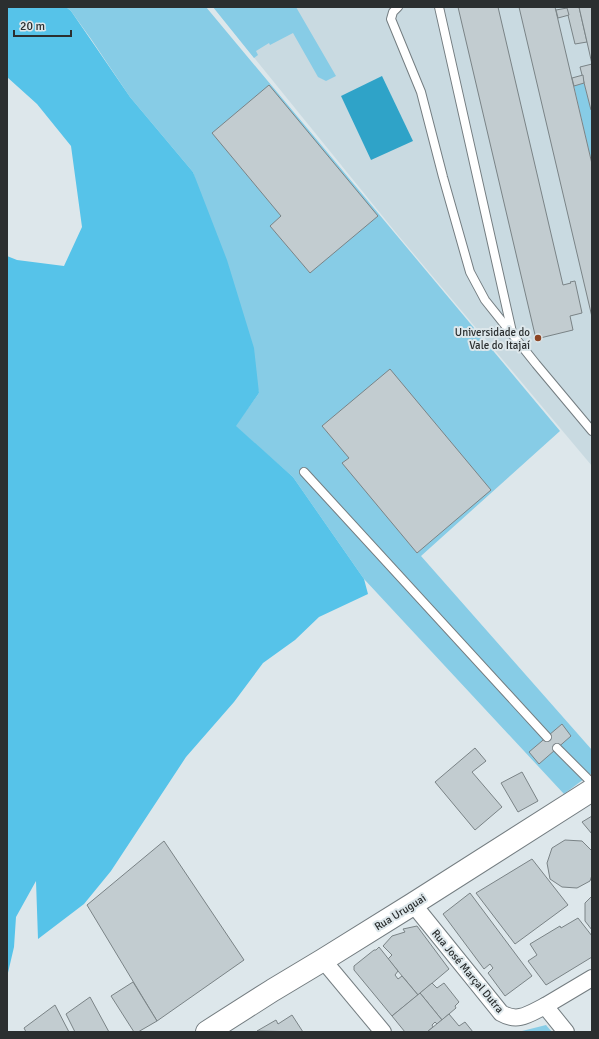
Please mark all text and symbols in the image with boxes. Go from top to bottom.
scale bar [14,12,71,38]
text: 20 m [20,19,45,34]
place label: Universidade do Vale do Itajaí [455,326,530,352]
marker: Universidade do Vale do Itajaí [533,333,543,343]
street label: Rua Uruguai [372,891,428,933]
street label: Rua José Marçal Dutra [429,927,507,1016]

